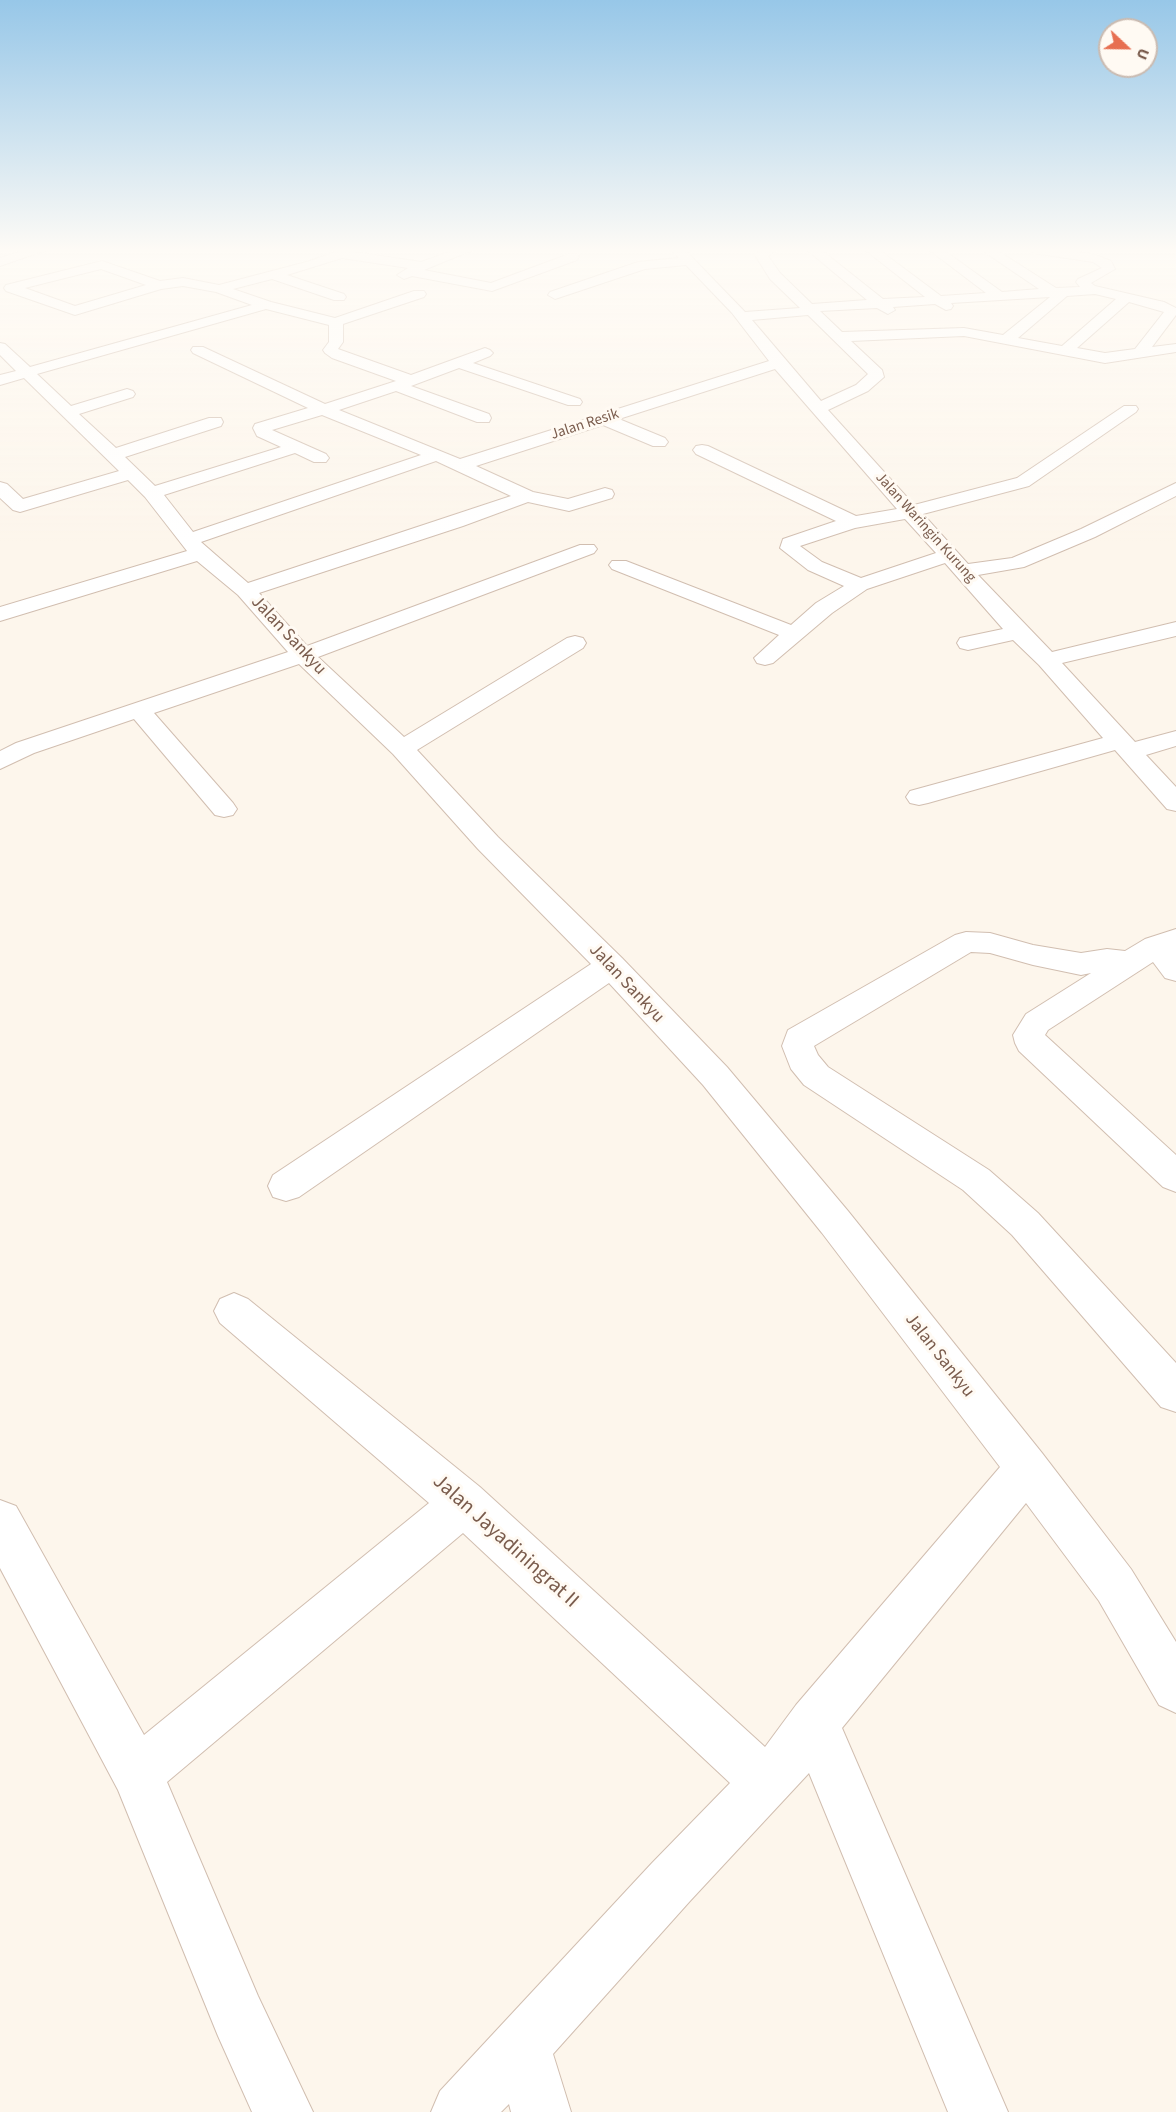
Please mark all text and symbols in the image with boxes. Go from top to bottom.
north arrow [1098,18,1158,78]
text: U [1131,45,1155,63]
street label: Jalan Resik [549,406,621,444]
street label: Jalan Waringin Kurung [871,469,979,587]
street label: Jalan Sankyu [246,592,330,680]
street label: Jalan Sankyu [584,940,668,1028]
street label: Jalan Sankyu [900,1310,978,1402]
street label: Jalan Jayadiningrat II [427,1470,583,1614]

